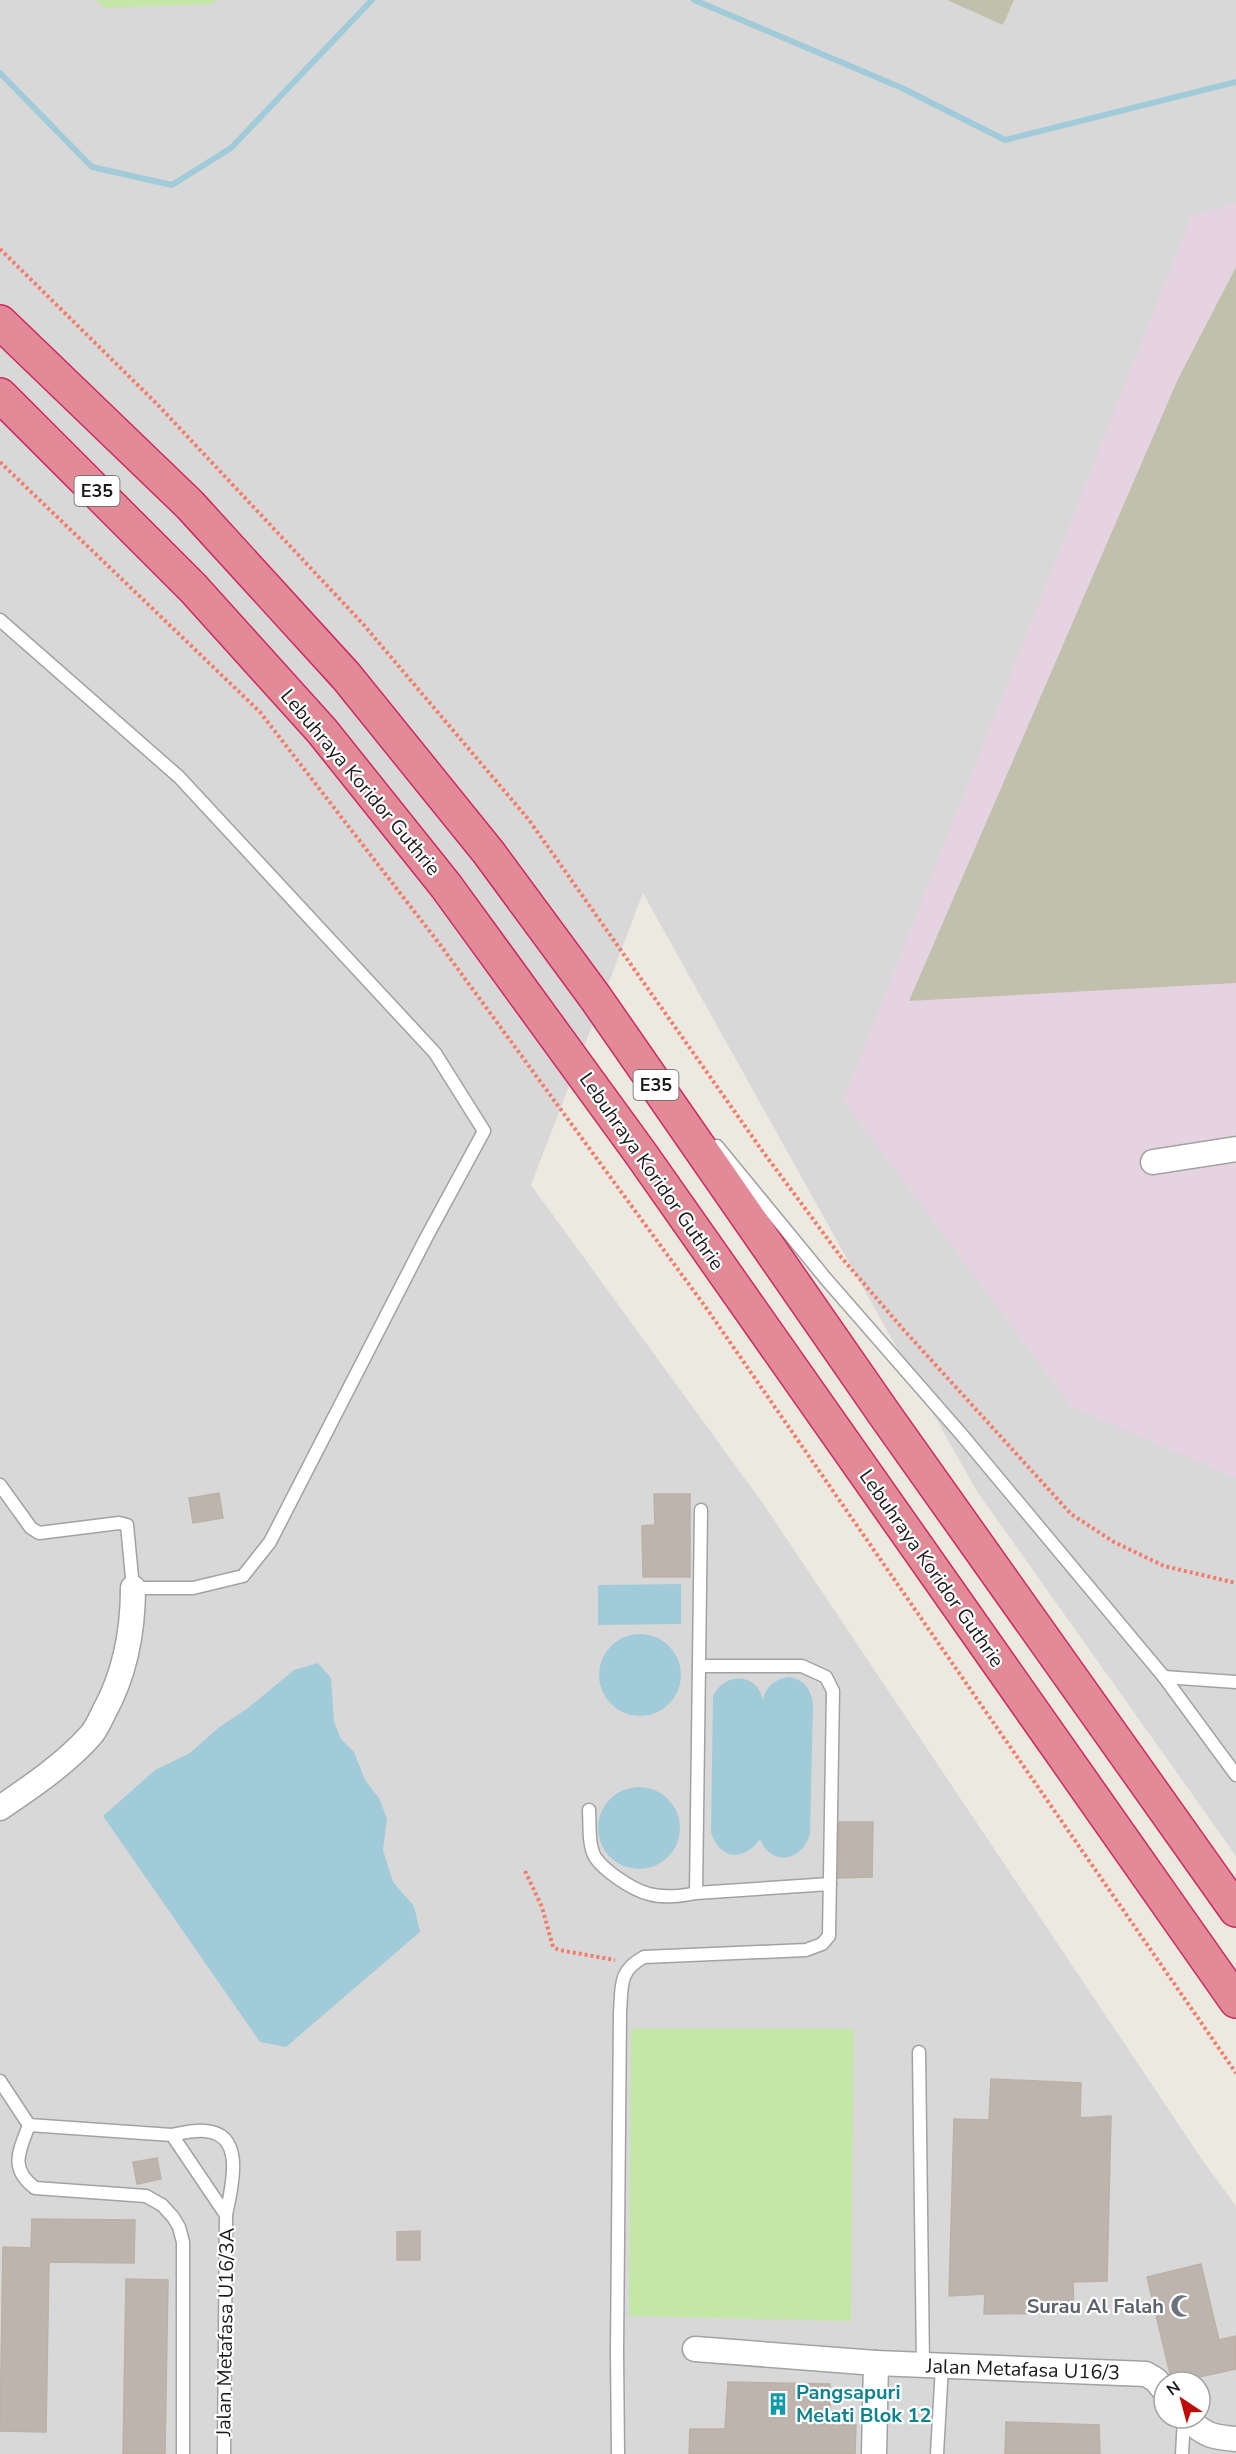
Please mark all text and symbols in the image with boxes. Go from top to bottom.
road number: E35 [74,476,120,506]
street label: Lebuhraya Koridor Guthrie [274,683,447,881]
street label: Lebuhraya Koridor Guthrie [573,1067,730,1276]
road number: E35 [634,1070,678,1100]
street label: Lebuhraya Koridor Guthrie [853,1464,1010,1673]
street label: Jalan Metafasa U16/3A [210,2227,241,2438]
place label: Surau Al Falah [1027,2293,1164,2320]
mosque icon: Surau Al Falah [1169,2293,1195,2319]
street label: Jalan Metafasa U16/3 [924,2353,1120,2386]
north arrow [1152,2370,1212,2430]
text: N [1162,2376,1185,2401]
place label: Pangsapuri Melati Blok 12 [796,2379,931,2429]
building icon: Pangsapuri Melati Blok 12 [765,2391,791,2417]

